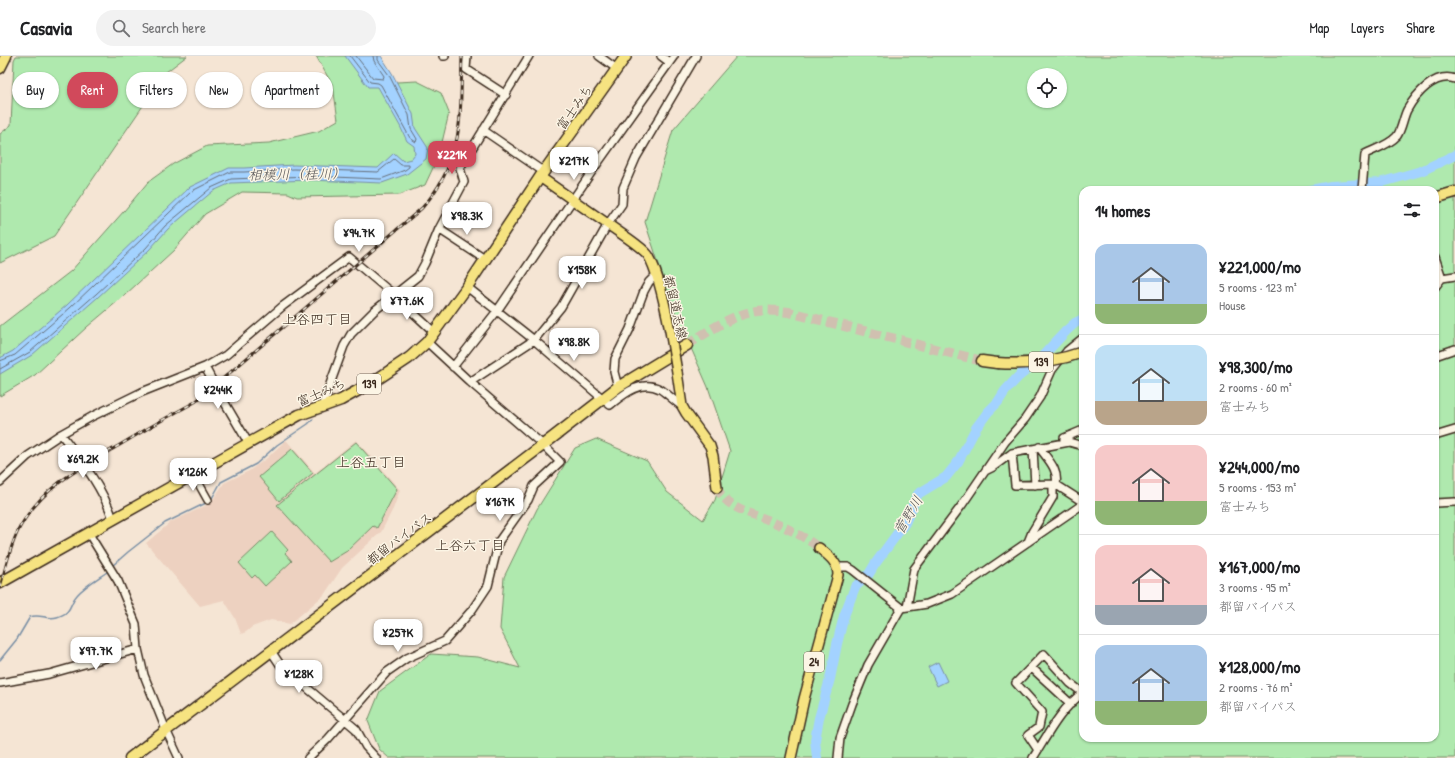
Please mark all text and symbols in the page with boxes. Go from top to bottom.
search box [96,10,376,46]
text: Casavia [20,15,72,41]
icon: search [110,17,132,39]
text: Search here [142,17,206,38]
text: Map [1309,18,1329,37]
text: Layers [1351,18,1384,37]
text: Share [1406,18,1435,37]
map controls [1027,68,1067,108]
button: locate [1027,68,1067,108]
chip: Buy [12,72,59,108]
chip: Rent [67,72,118,108]
chip: Filters [126,72,187,108]
chip: New [195,72,243,108]
chip: Apartment [251,72,333,108]
street label: 富士みち [552,81,596,133]
pin: ¥221K [424,141,480,175]
text: ¥221K [437,145,467,163]
pin: ¥217K [546,147,602,181]
text: ¥217K [559,151,589,169]
water label: 相模川（桂川） [248,163,346,184]
text: 14 homes [1095,199,1150,222]
icon: filters [1401,199,1423,221]
pin: ¥98.3K [434,202,500,236]
text: ¥98.3K [451,206,483,224]
pin: ¥94.7K [326,219,392,253]
text: ¥94.7K [343,223,375,241]
text: ¥221,000/mo [1219,255,1301,278]
pin: ¥158K [554,256,610,290]
text: ¥158K [568,260,596,278]
icon: home [1127,260,1175,308]
street label: 都留道志線 [660,273,692,342]
text: 5 rooms · 123 m² [1219,278,1297,296]
pin: ¥77.6K [374,287,440,321]
text: ¥77.6K [390,291,424,309]
text: House [1219,296,1246,314]
district label: 上谷四丁目 [282,309,352,328]
pin: ¥98.8K [541,328,607,362]
text: ¥98.8K [558,332,590,350]
road number: 139 [1029,352,1053,372]
text: ¥98,300/mo [1219,355,1292,378]
icon: home [1127,361,1175,409]
street label: 富士みち [294,374,348,410]
road number: 139 [357,374,381,394]
pin: ¥244K [190,376,246,410]
text: 2 rooms · 60 m² [1219,378,1292,396]
text: ¥244K [204,380,232,398]
text: 富士みち [1219,397,1270,415]
pin: ¥69.2K [50,445,116,479]
text: ¥69.2K [67,449,99,467]
district label: 上谷五丁目 [336,452,406,471]
text: ¥244,000/mo [1219,455,1299,478]
pin: ¥126K [165,458,221,492]
icon: home [1127,461,1175,509]
text: ¥126K [179,462,207,480]
text: 5 rooms · 153 m² [1219,478,1296,496]
pin: ¥167K [472,488,528,522]
text: ¥167K [485,492,515,510]
water label: 菅野川 [889,492,927,538]
text: 富士みち [1219,497,1270,515]
street label: 都留バイパス [363,507,435,569]
district label: 上谷六丁目 [435,535,505,554]
text: ¥167,000/mo [1219,555,1300,578]
icon: home [1127,561,1175,609]
text: 3 rooms · 95 m² [1219,578,1291,596]
text: 都留バイパス [1219,597,1297,615]
pin: ¥257K [370,619,426,653]
text: ¥257K [383,623,413,641]
pin: ¥97.7K [63,637,129,671]
text: ¥97.7K [79,641,113,659]
road number: 24 [804,652,824,672]
text: ¥128,000/mo [1219,655,1300,678]
pin: ¥128K [271,660,327,694]
icon: home [1127,661,1175,709]
text: ¥128K [284,664,314,682]
text: 2 rooms · 76 m² [1219,678,1292,696]
text: 都留バイパス [1219,697,1297,715]

